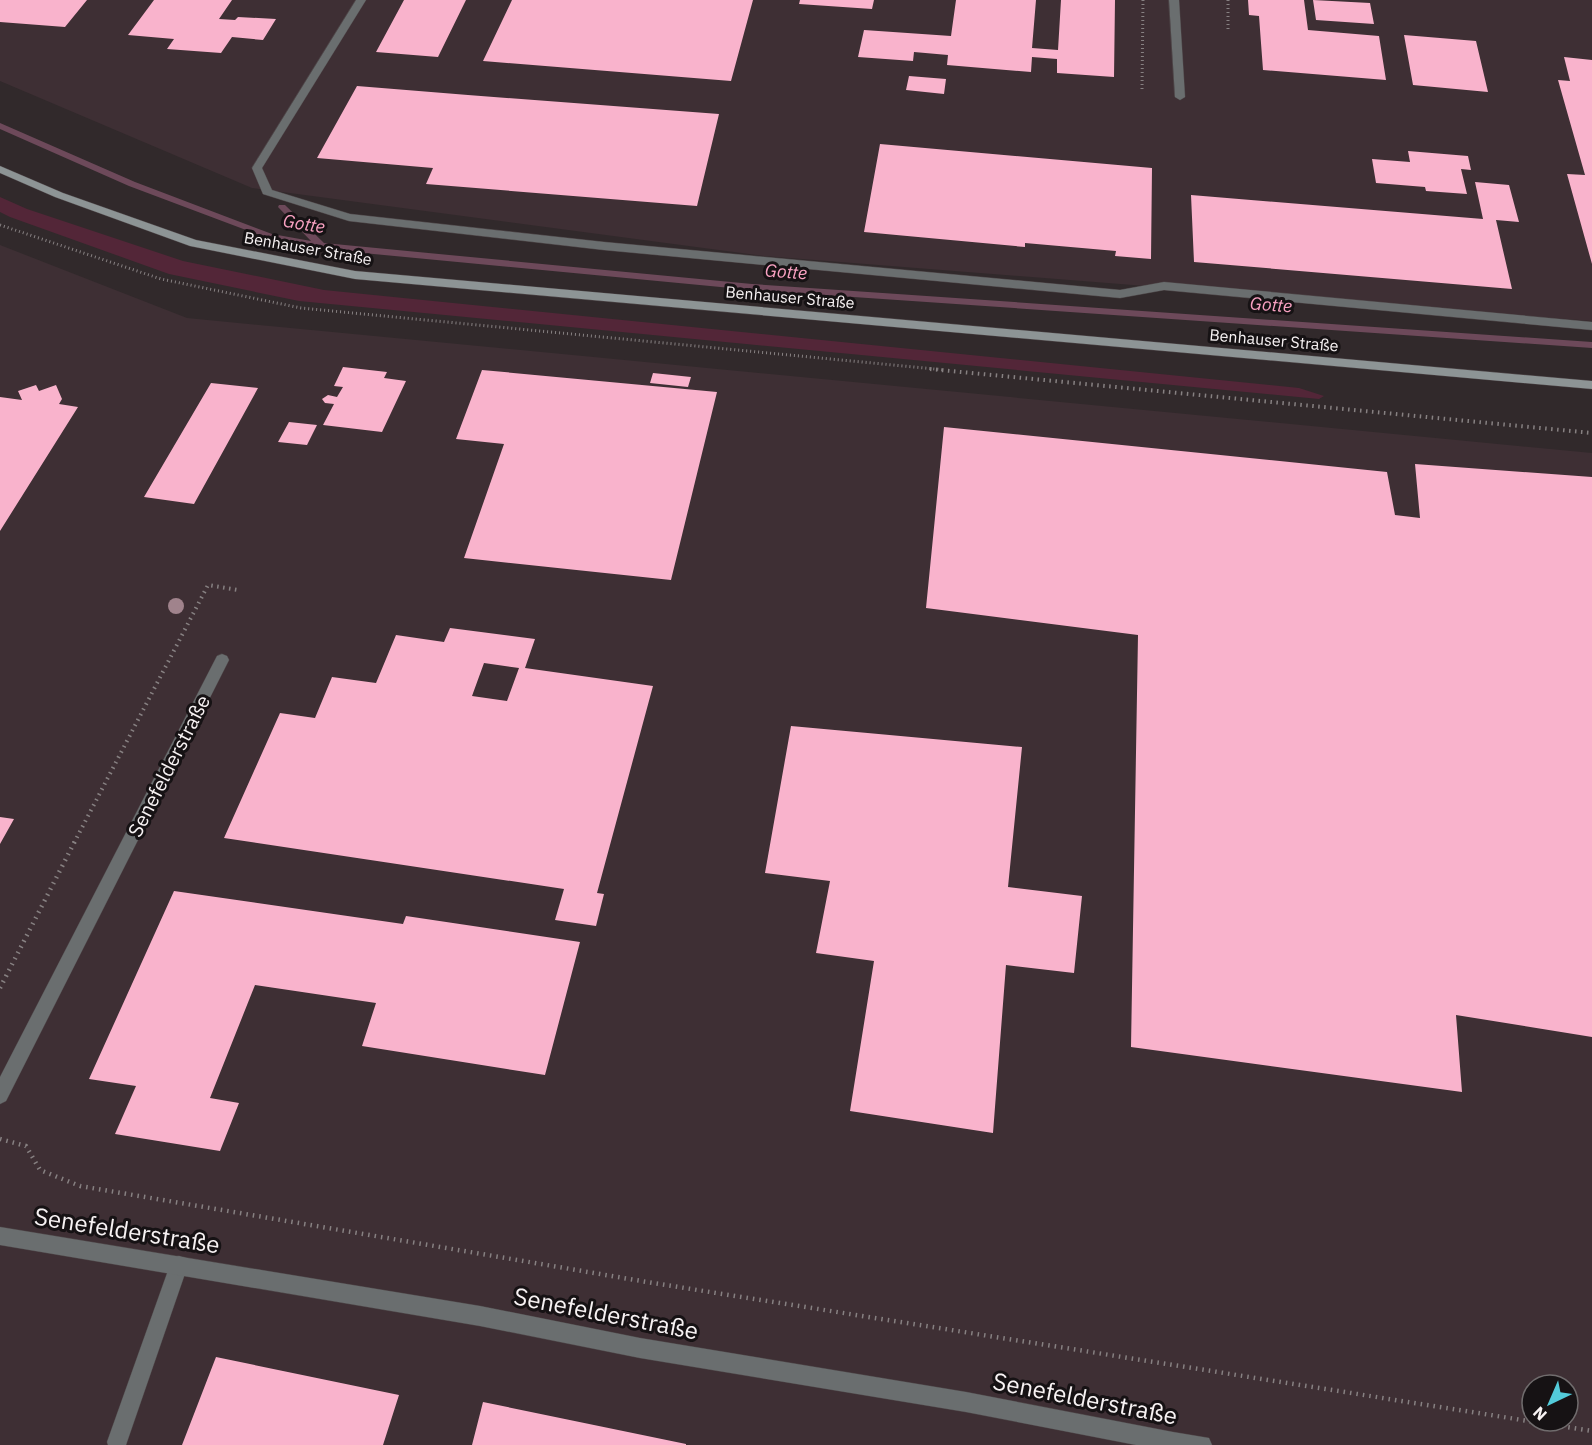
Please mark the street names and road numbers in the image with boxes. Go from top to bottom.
street label: Benhauser Straße [242,227,374,269]
street label: Benhauser Straße [725,281,856,313]
street label: Benhauser Straße [1209,324,1340,356]
street label: Senefelderstraße [121,690,216,841]
street label: Senefelderstraße [32,1200,222,1260]
street label: Senefelderstraße [511,1279,701,1347]
street label: Senefelderstraße [990,1364,1180,1432]

